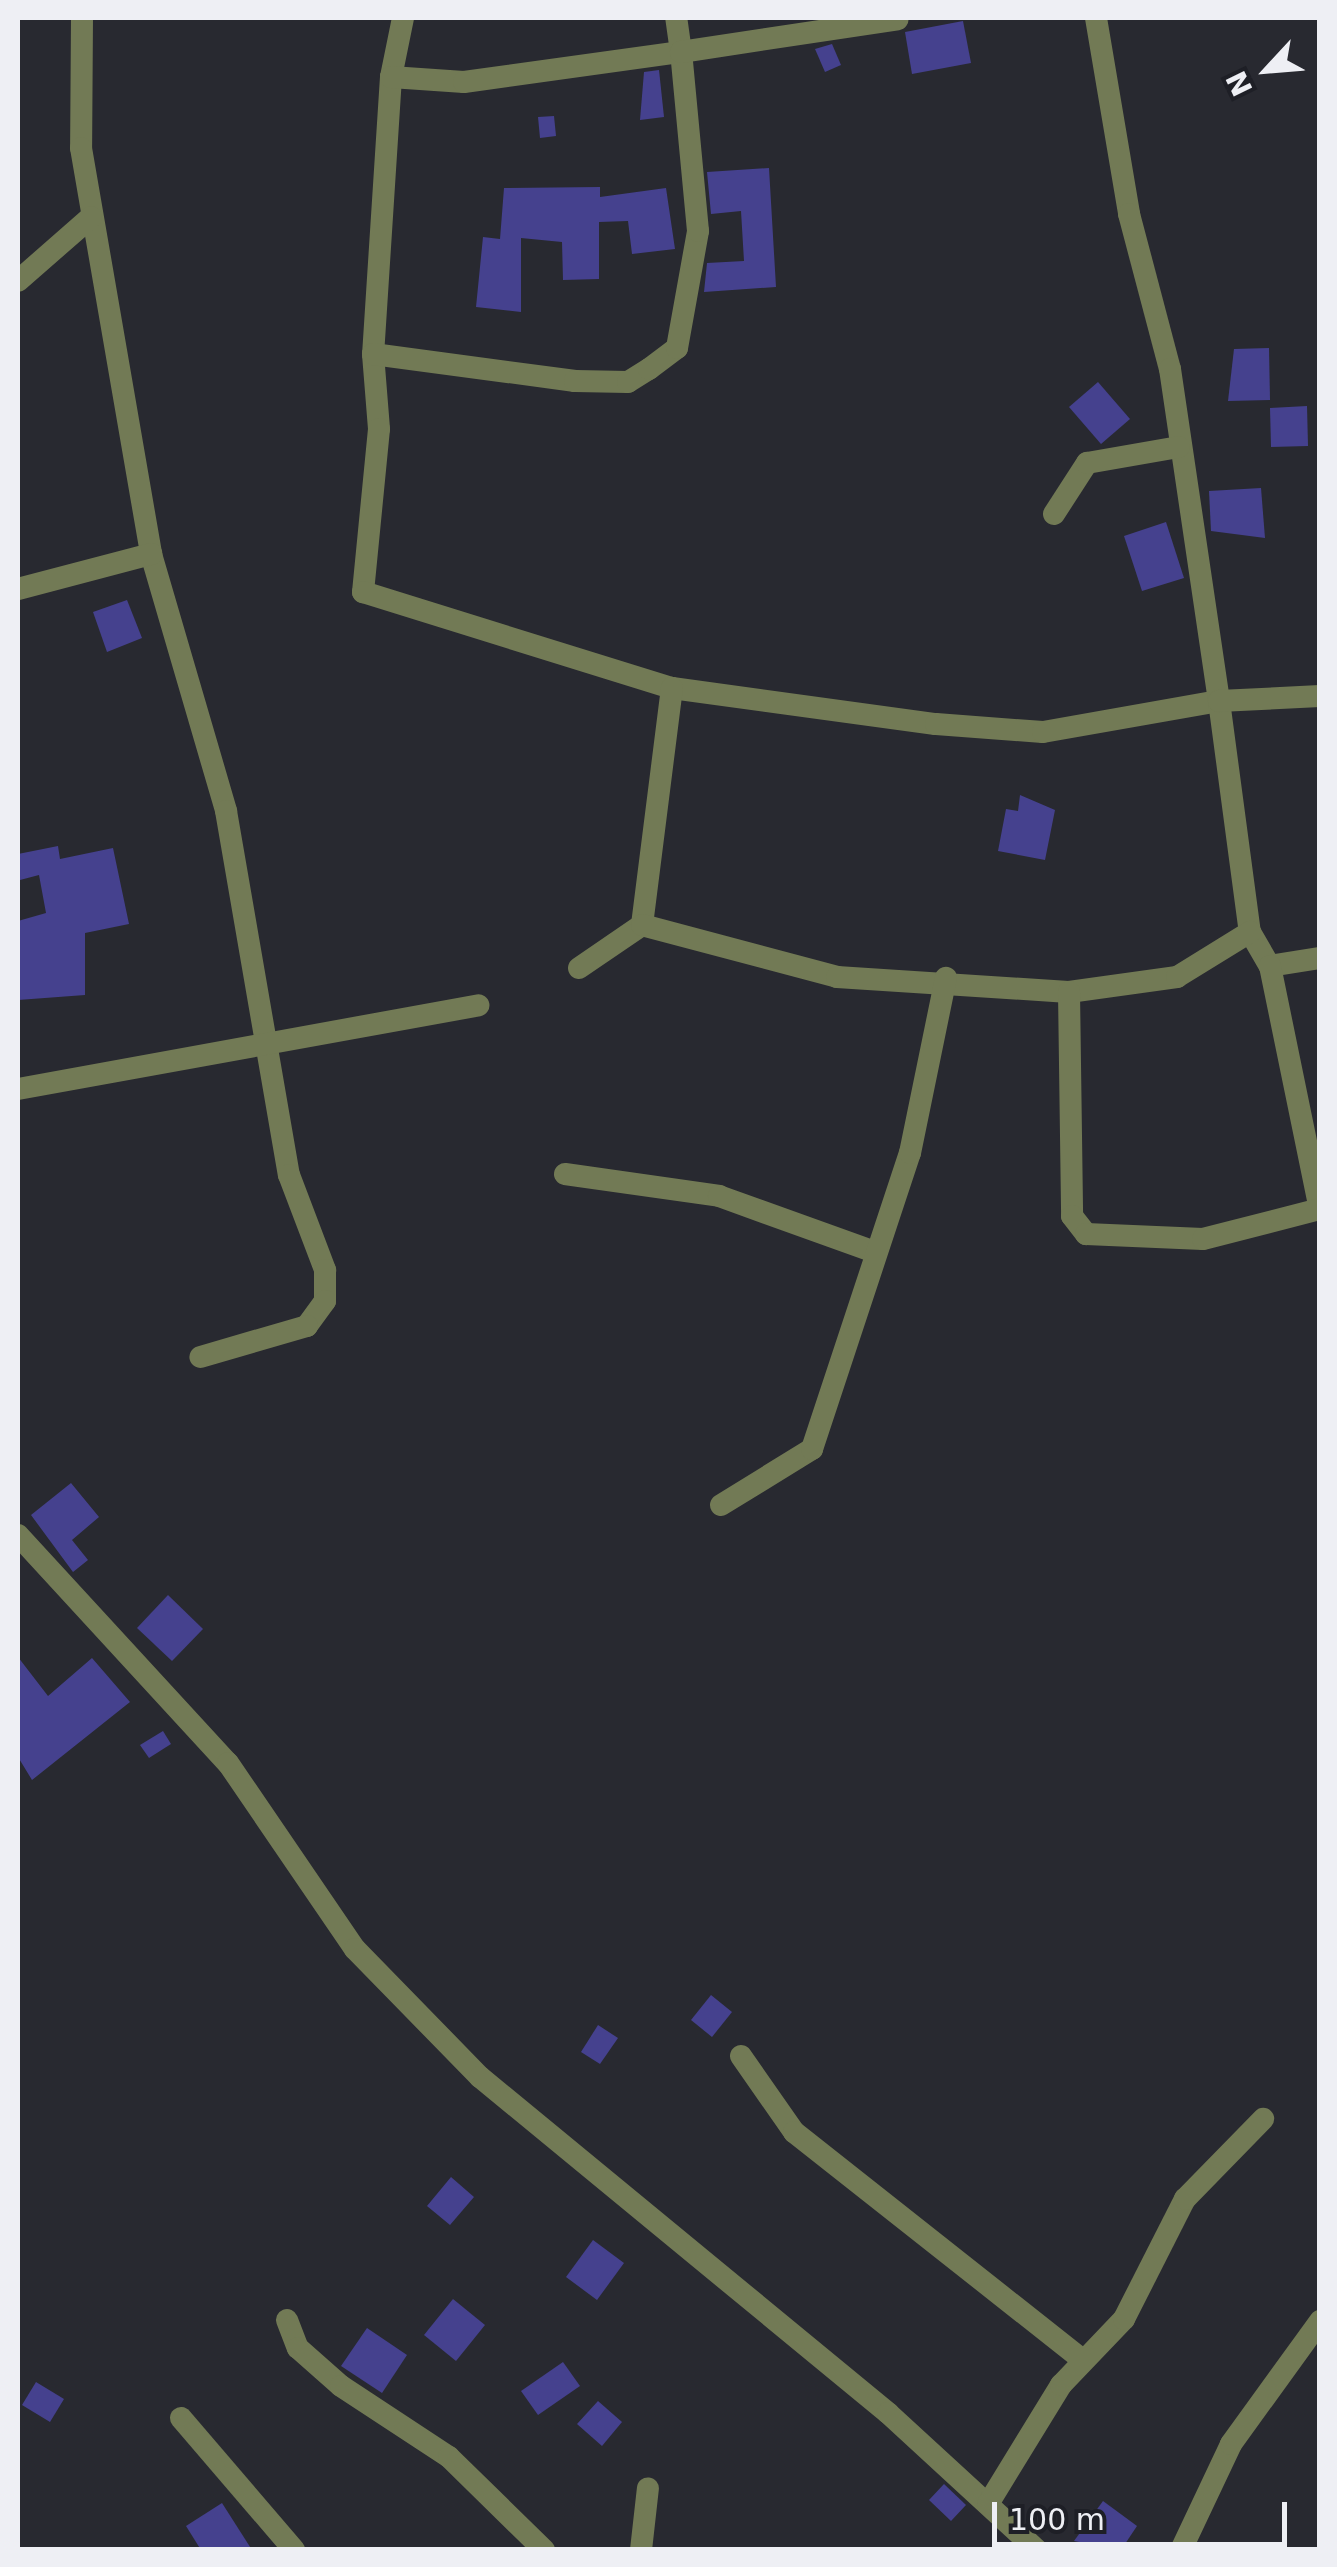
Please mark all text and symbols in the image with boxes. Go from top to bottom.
north arrow [1217,20,1317,120]
text: N [1220,66,1260,101]
scale bar [997,2482,1292,2544]
text: 100 m [1009,2502,1105,2537]

